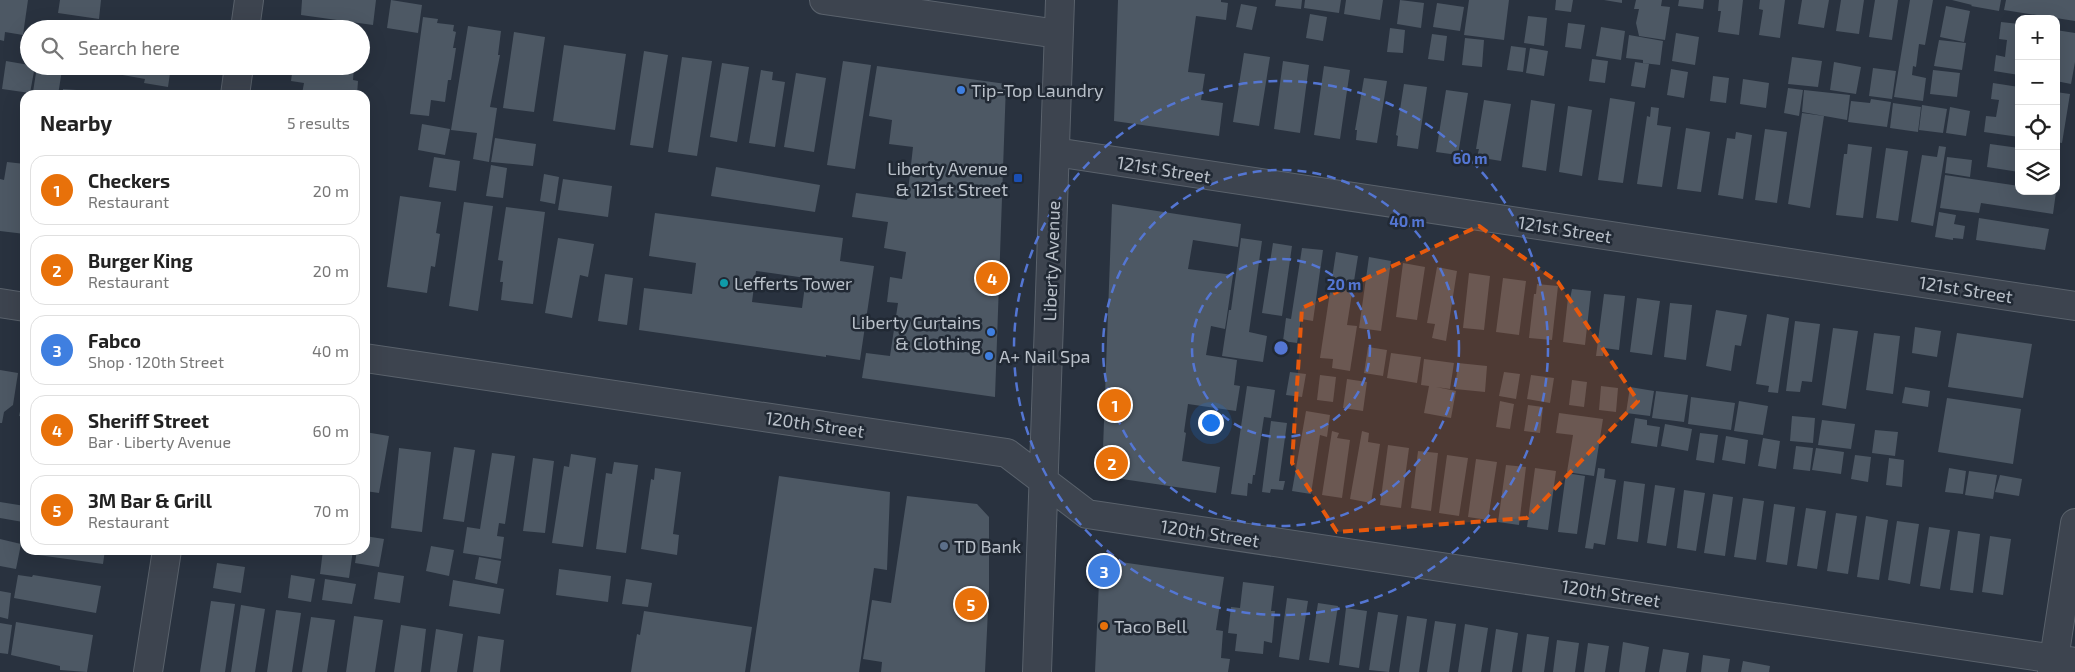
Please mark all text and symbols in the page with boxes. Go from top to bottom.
map controls [2015,15,2060,195]
button: + [2015,15,2060,60]
search box [20,20,370,75]
icon: search [38,34,66,62]
text: Search here [78,36,180,59]
button: − [2015,60,2060,105]
place label: Tip-Top Laundry [971,79,1104,101]
marker: Tip-Top Laundry [955,84,967,96]
button: locate [2015,105,2060,150]
text: Nearby [40,110,112,135]
text: 5 results [287,113,350,132]
text: 60 m [1453,149,1487,167]
button: layers [2015,150,2060,195]
street label: 121st Street [1116,151,1213,187]
place label: Liberty Avenue & 121st Street [887,157,1008,200]
text: Checkers [88,169,170,192]
marker: Liberty Avenue & 121st Street [1012,172,1024,184]
text: 1 [54,181,60,200]
text: 20 m [313,181,349,200]
text: Restaurant [88,192,169,211]
street label: Liberty Avenue [1038,200,1064,322]
street label: 121st Street [1517,211,1614,247]
text: 40 m [1389,212,1425,230]
text: Burger King [88,249,193,272]
pin: 4 [976,259,1008,297]
text: 2 [52,261,62,280]
text: 20 m [313,261,349,280]
street label: 121st Street [1918,271,2015,307]
text: Restaurant [88,272,169,291]
place label: Lefferts Tower [734,272,852,294]
text: 20 m [1327,275,1361,293]
marker: Lefferts Tower [718,277,730,289]
place label: Liberty Curtains & Clothing [852,311,981,354]
marker: Liberty Curtains & Clothing [985,326,997,338]
text: Fabco [88,329,141,352]
centre of rings [1272,339,1290,357]
text: 3 [52,341,62,360]
text: 40 m [312,341,349,360]
place label: A+ Nail Spa [999,345,1091,367]
marker: A+ Nail Spa [983,350,995,362]
text: Shop · 120th Street [88,352,224,371]
pin: 1 [1099,386,1131,424]
street label: 120th Street [764,406,866,442]
text: Sheriff Street [88,409,209,432]
your location [1198,410,1224,436]
text: 4 [52,421,62,440]
text: 60 m [313,421,349,440]
text: Bar · Liberty Avenue [88,432,231,451]
pin: 2 [1096,444,1128,482]
text: 3M Bar & Grill [88,489,212,512]
text: 5 [53,501,61,520]
text: 70 m [314,501,349,520]
text: Restaurant [88,512,169,531]
street label: 120th Street [1159,514,1261,552]
place label: TD Bank [954,535,1021,557]
marker: TD Bank [938,540,950,552]
pin: 3 [1088,552,1120,590]
street label: 120th Street [1560,574,1662,612]
pin: 5 [955,585,987,623]
place label: Taco Bell [1114,615,1188,637]
marker: Taco Bell [1098,620,1110,632]

